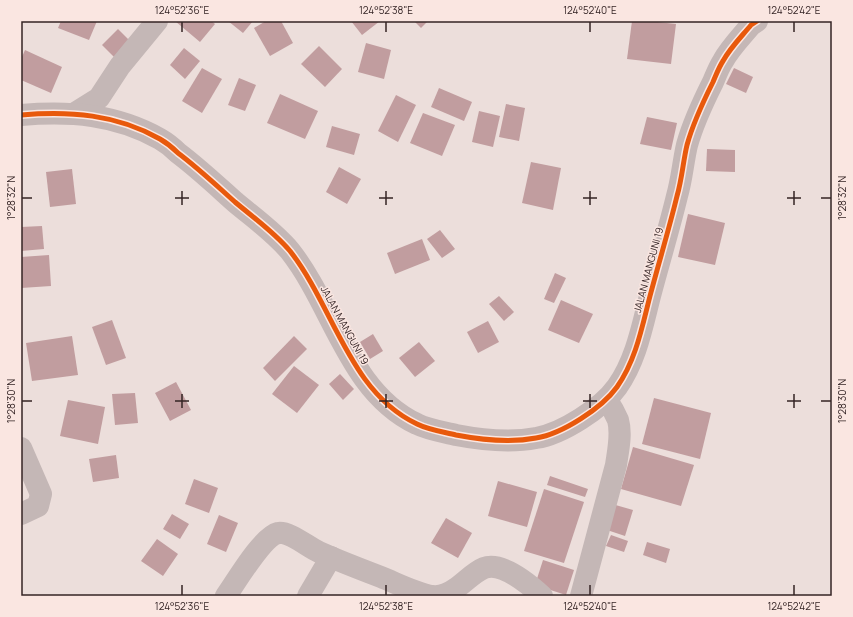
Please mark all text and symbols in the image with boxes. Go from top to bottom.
text: 124°52'36"E [155,3,210,17]
text: 124°52'38"E [359,3,413,17]
text: 124°52'40"E [563,3,617,17]
text: 124°52'42"E [767,3,821,17]
text: 1°28'32"N [4,176,18,220]
text: 1°28'32"N [835,176,849,220]
street label: JALAN MANGUNI 19 [630,226,666,314]
street label: JALAN MANGUNI 19 [318,283,372,367]
text: 1°28'30"N [4,379,18,423]
text: 1°28'30"N [835,379,849,423]
text: 124°52'36"E [155,599,210,613]
text: 124°52'38"E [359,599,413,613]
text: 124°52'40"E [563,599,617,613]
text: 124°52'42"E [767,599,821,613]

